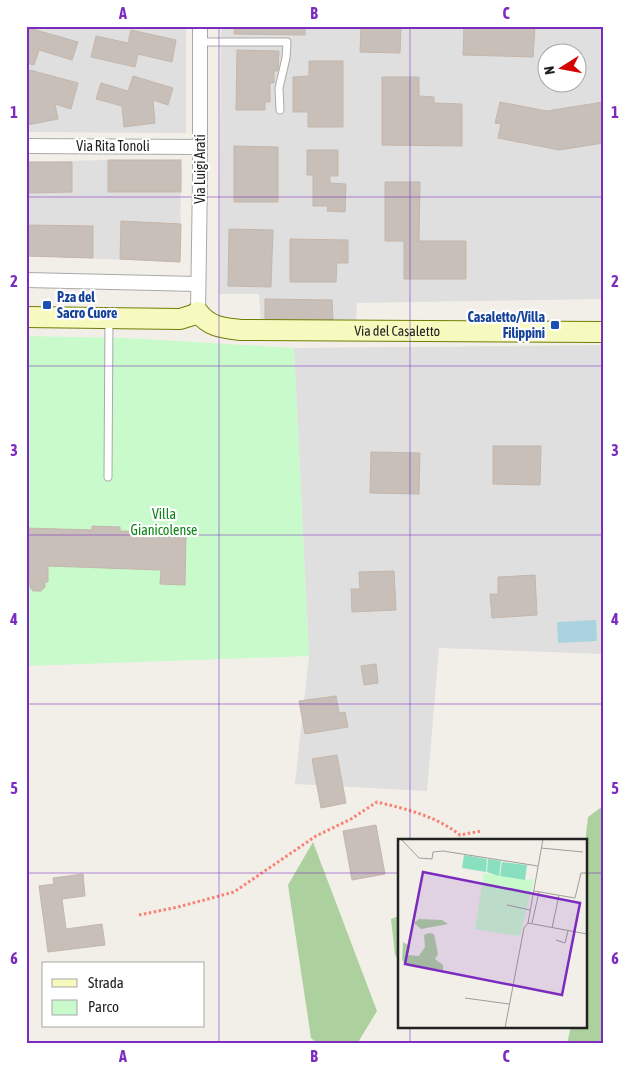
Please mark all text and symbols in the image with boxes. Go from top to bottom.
text: A [118,4,127,22]
text: B [310,4,318,22]
text: C [502,4,510,22]
north arrow [536,42,586,92]
text: N [541,65,558,76]
text: 1 [10,103,18,121]
text: 1 [611,103,619,121]
street label: Via Luigi Arati [192,134,208,204]
street label: Via Rita Tonoli [76,138,150,154]
text: 2 [10,272,18,290]
text: 2 [611,272,619,290]
place label: P.za del Sacro Cuore [57,289,117,321]
marker: P.za del Sacro Cuore [41,299,53,311]
place label: Casaletto/Villa Filippini [468,309,545,341]
marker: Casaletto/Villa Filippini [549,319,561,331]
street label: Via del Casaletto [354,323,440,339]
text: 3 [10,441,18,459]
text: 3 [611,441,619,459]
park label: Villa Gianicolense [131,506,197,538]
text: 4 [9,610,18,628]
text: 4 [610,610,619,628]
text: 5 [10,779,18,797]
text: 5 [611,779,619,797]
inset map [398,839,586,1028]
text: 6 [10,949,18,967]
text: 6 [611,949,619,967]
legend [42,962,205,1028]
text: Strada [88,974,124,991]
text: Parco [88,998,119,1015]
text: A [118,1047,127,1065]
text: B [310,1047,318,1065]
text: C [502,1047,510,1065]

